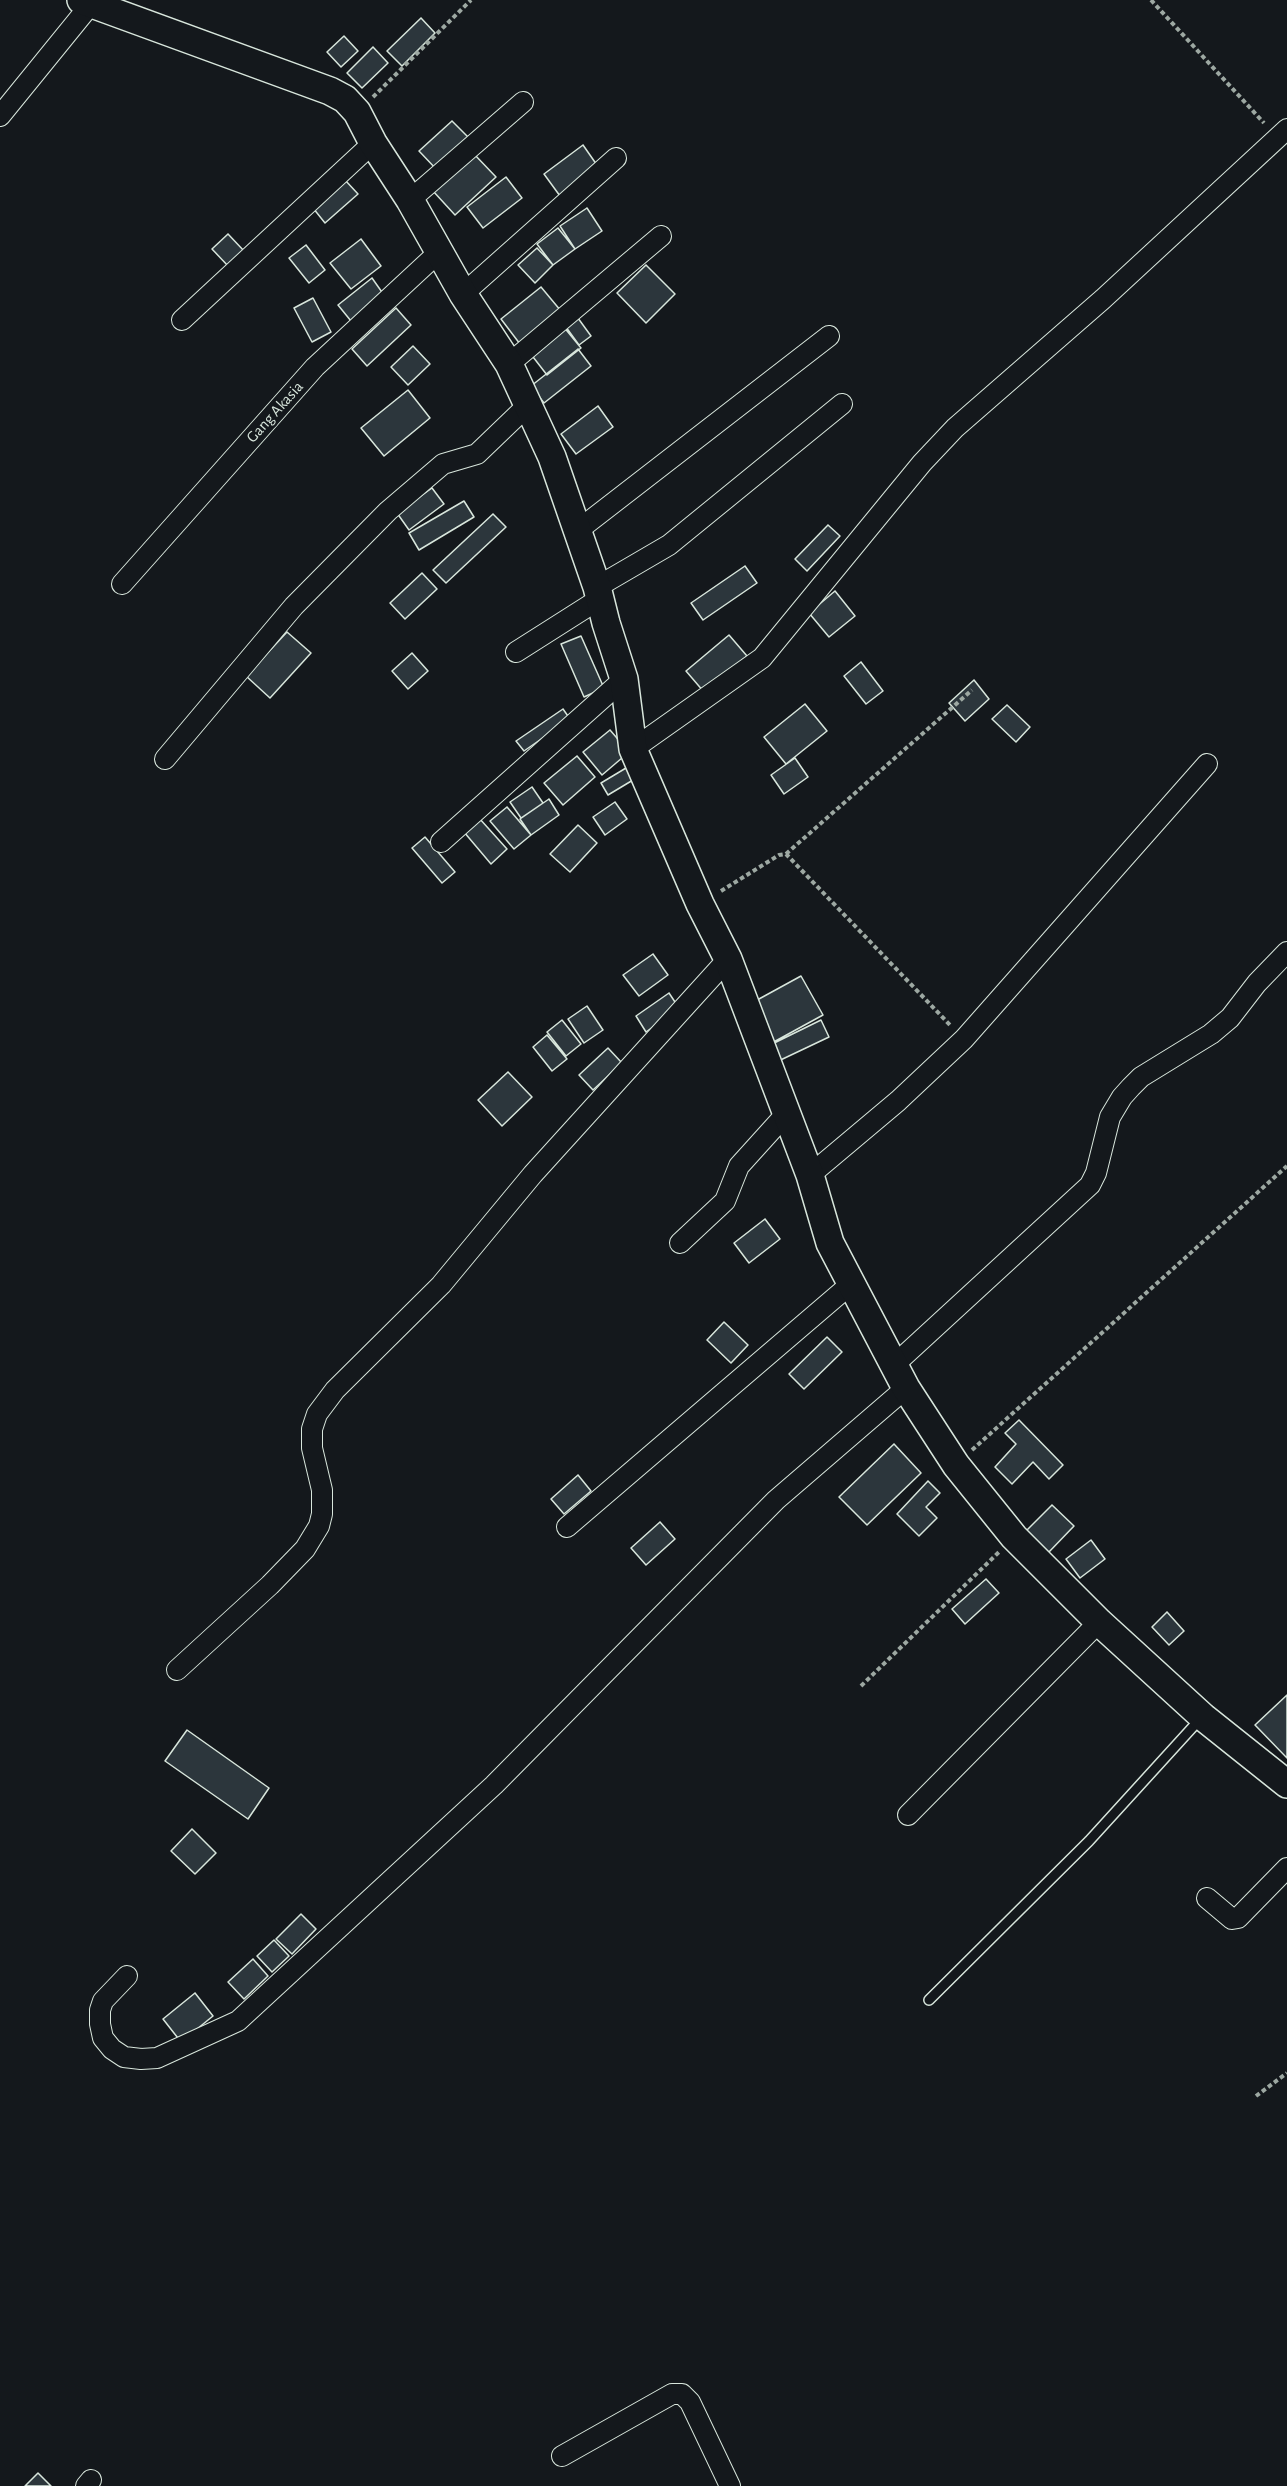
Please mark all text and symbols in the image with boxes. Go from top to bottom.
street label: Gang Akasia [242,377,308,447]

